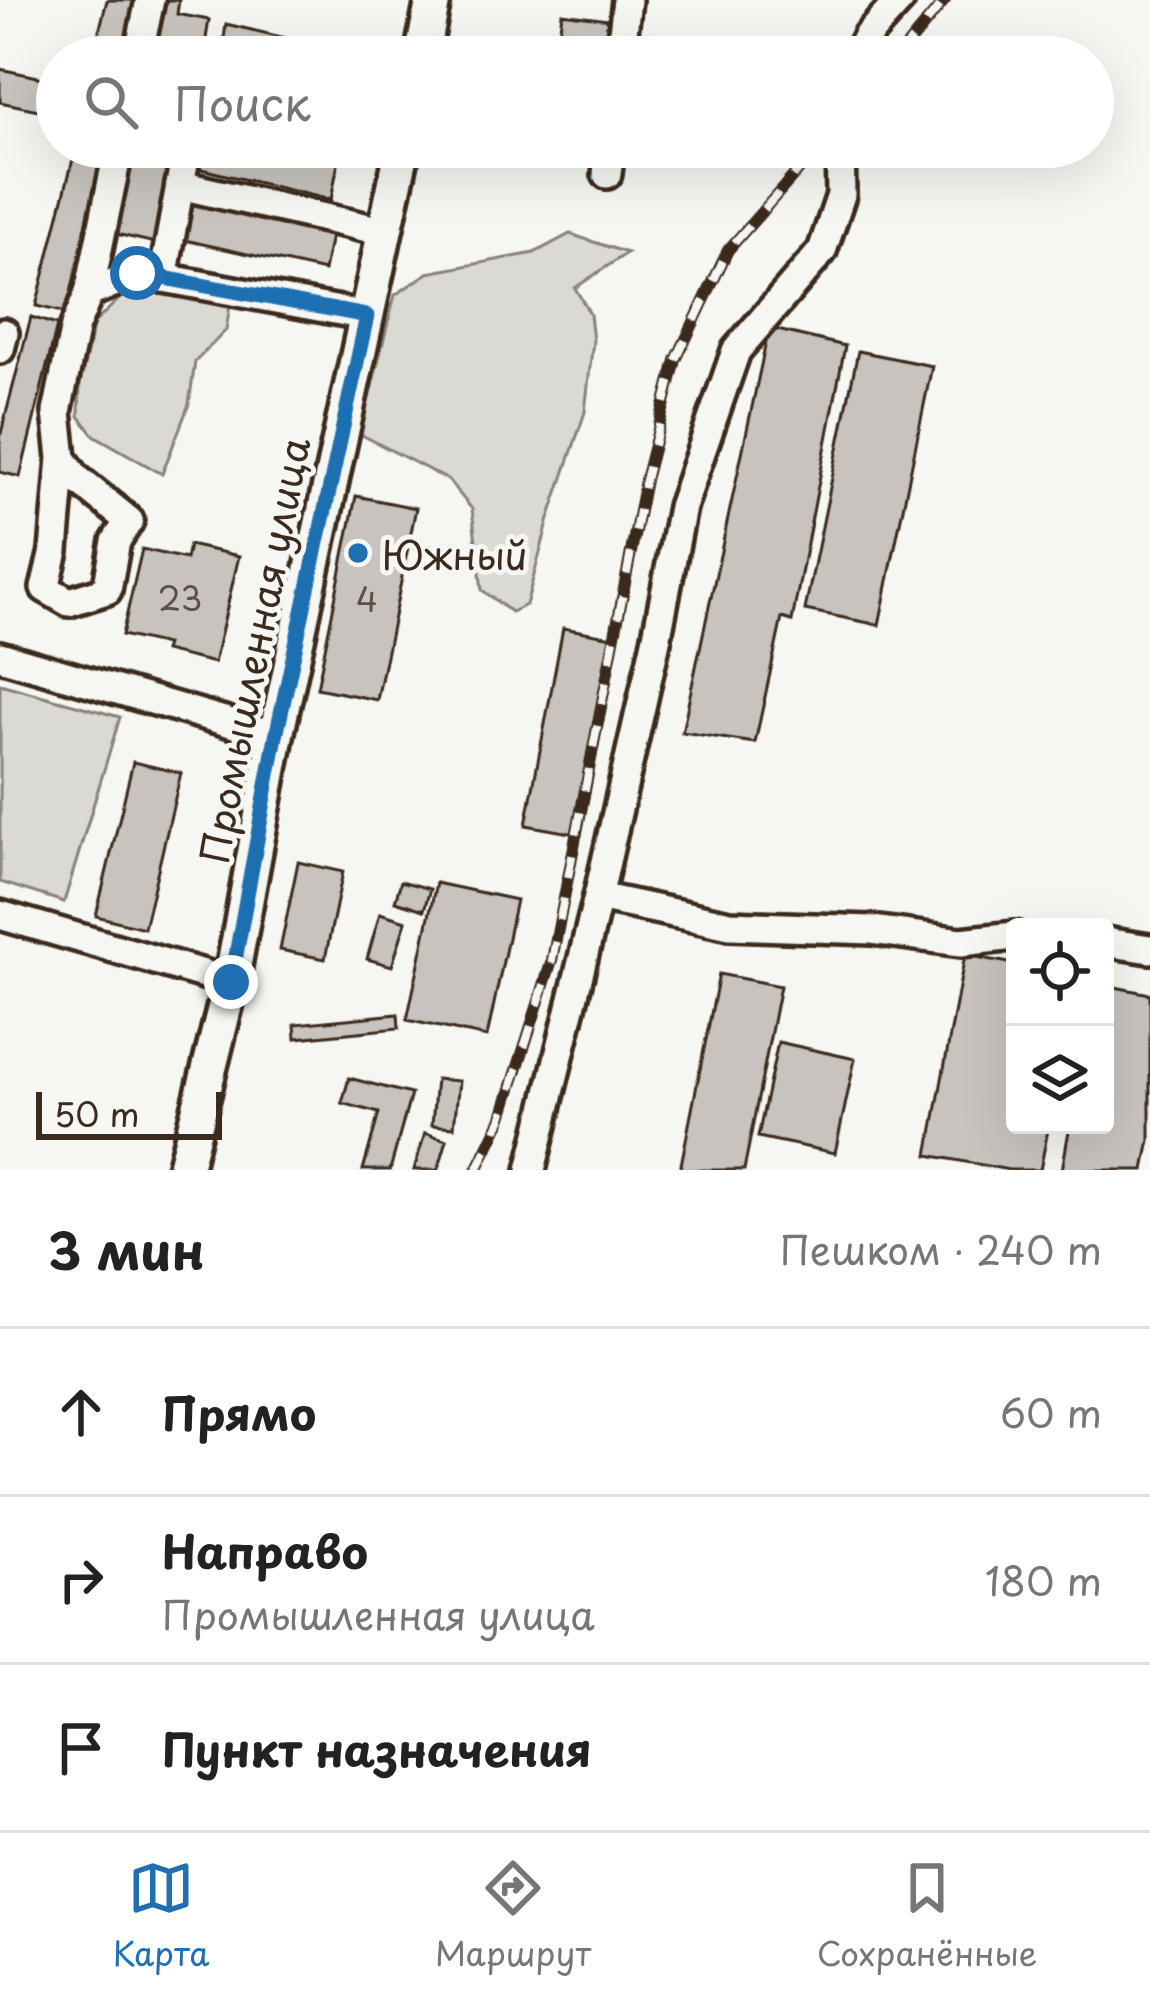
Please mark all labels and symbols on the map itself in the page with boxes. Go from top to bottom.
route start [110,246,164,300]
street label: Промышленная улица [183,432,323,868]
place label: Южный [382,524,528,583]
marker: Южный [345,540,371,566]
house number: 23 [158,572,202,622]
house number: 4 [356,573,378,623]
route end [204,955,258,1009]
scale bar [36,1086,222,1139]

